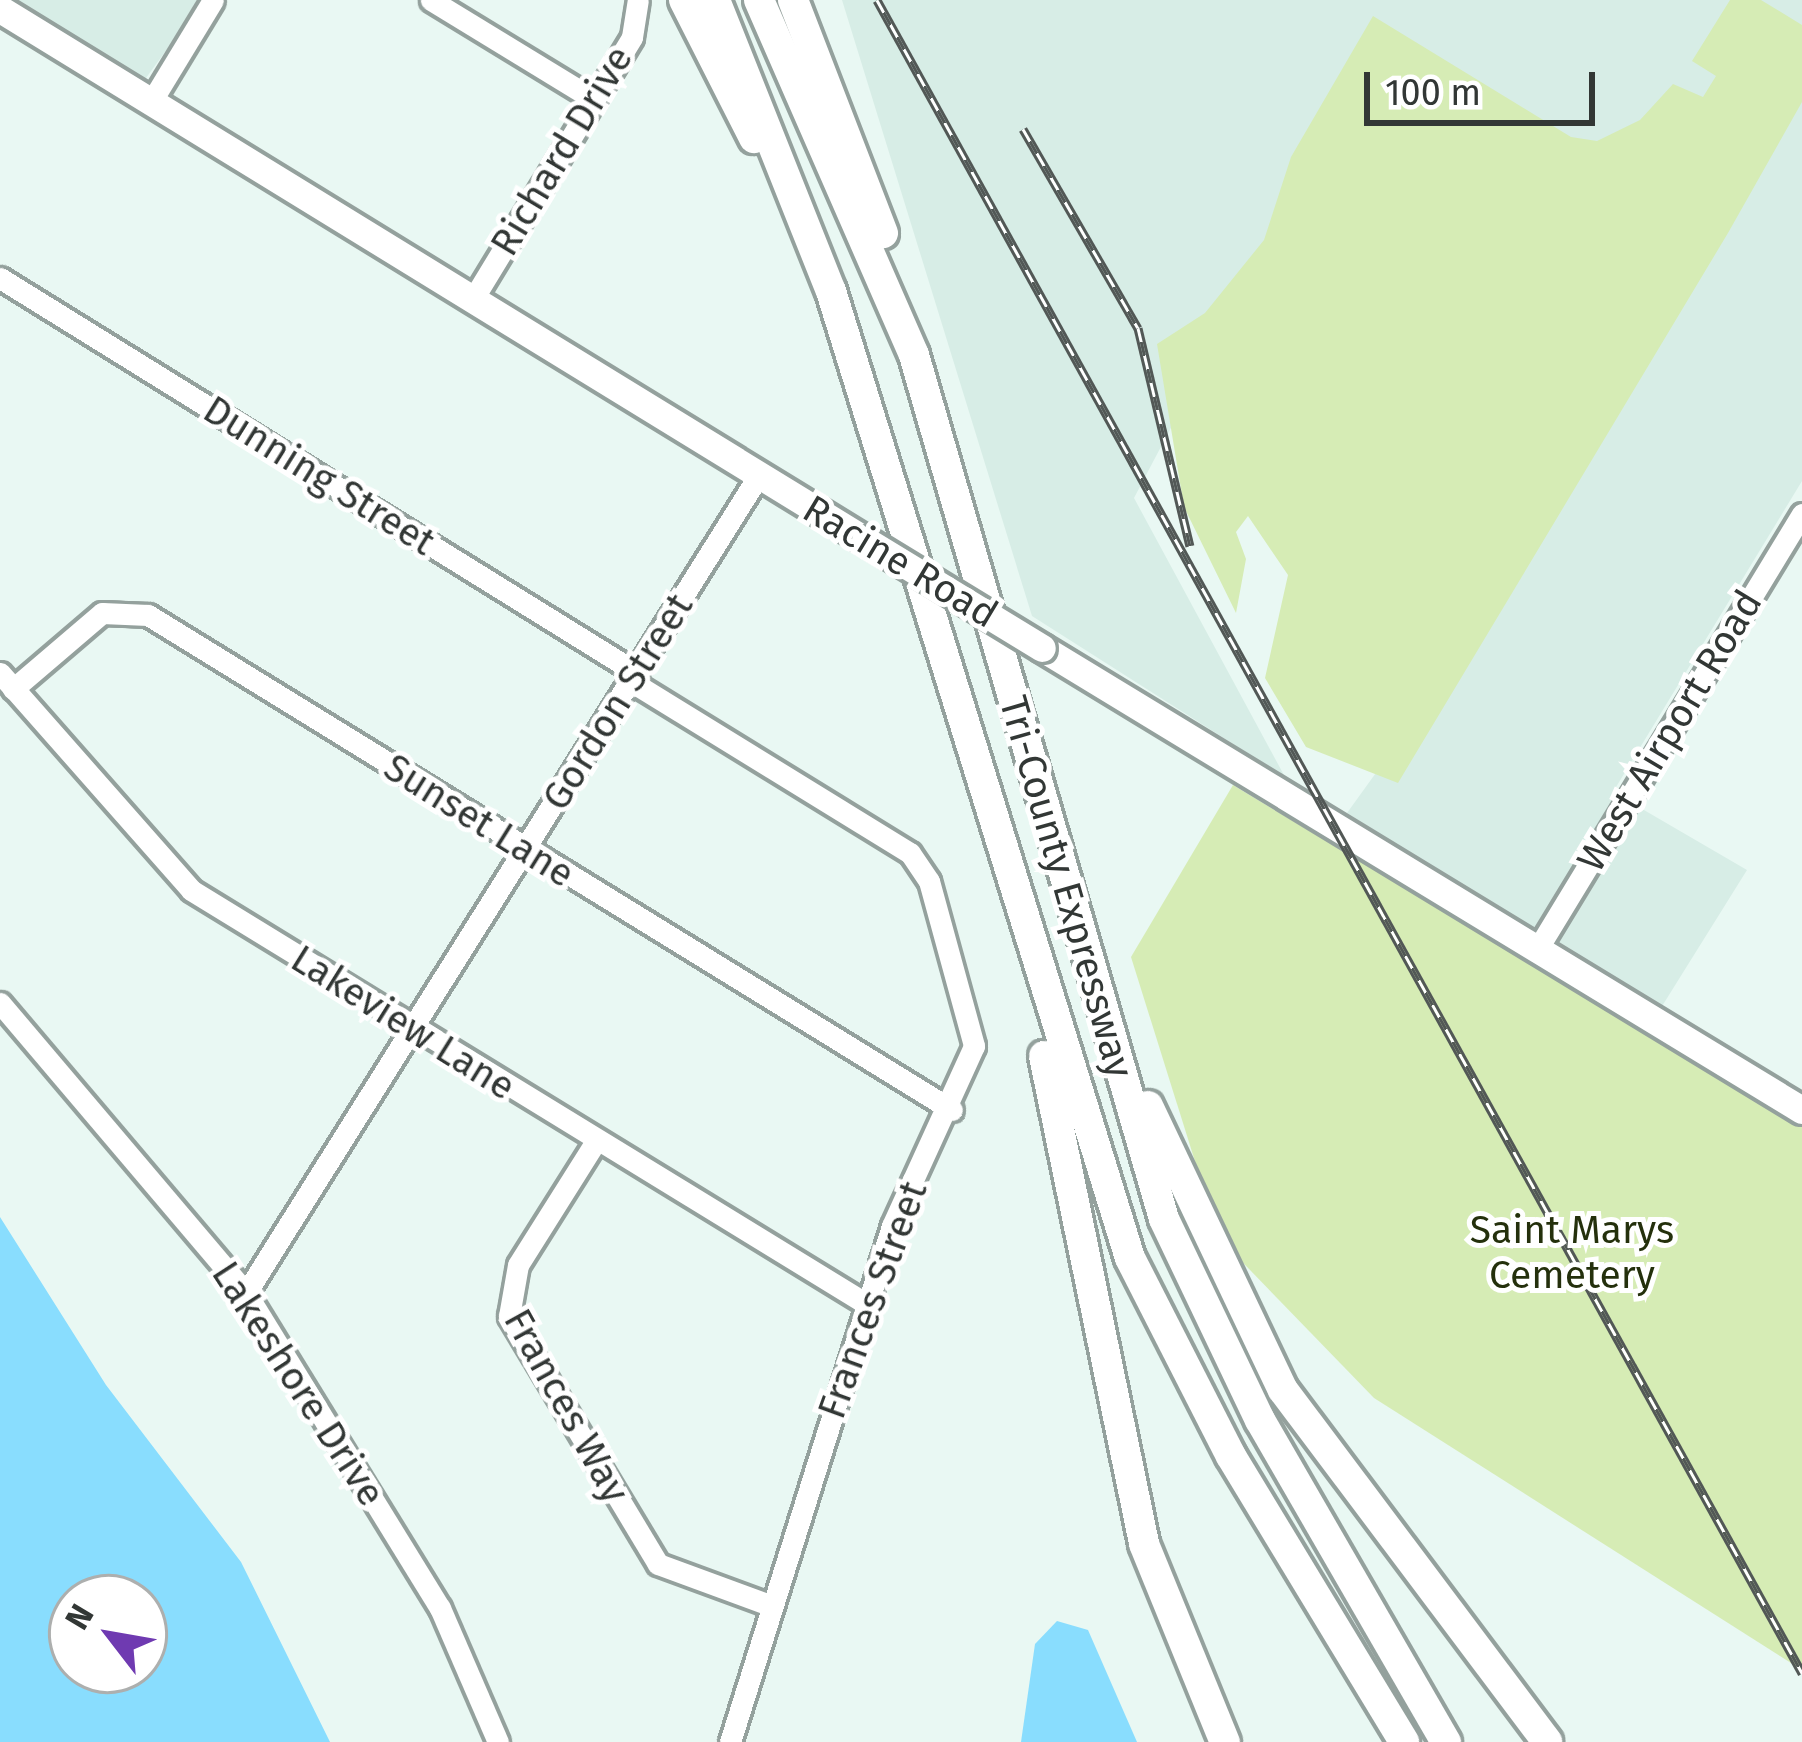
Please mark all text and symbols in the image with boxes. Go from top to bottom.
street label: Richard Drive [481,38,643,264]
scale bar [1370,48,1601,122]
text: 100 m [1385,71,1481,115]
street label: Dunning Street [195,386,443,566]
street label: Racine Road [794,486,1006,638]
street label: West Airport Road [1568,582,1772,880]
street label: Gordon Street [533,585,703,819]
street label: Tri-County Expressway [989,691,1143,1083]
street label: Sunset Lane [375,744,583,898]
street label: Lakeview Lane [282,936,524,1110]
street label: Frances Street [808,1175,938,1425]
park label: Saint Marys Cemetery [1470,1208,1674,1299]
street label: Lakeshore Drive [202,1253,394,1515]
street label: Frances Way [494,1301,638,1511]
north arrow [48,1574,168,1694]
text: N [57,1597,102,1637]

